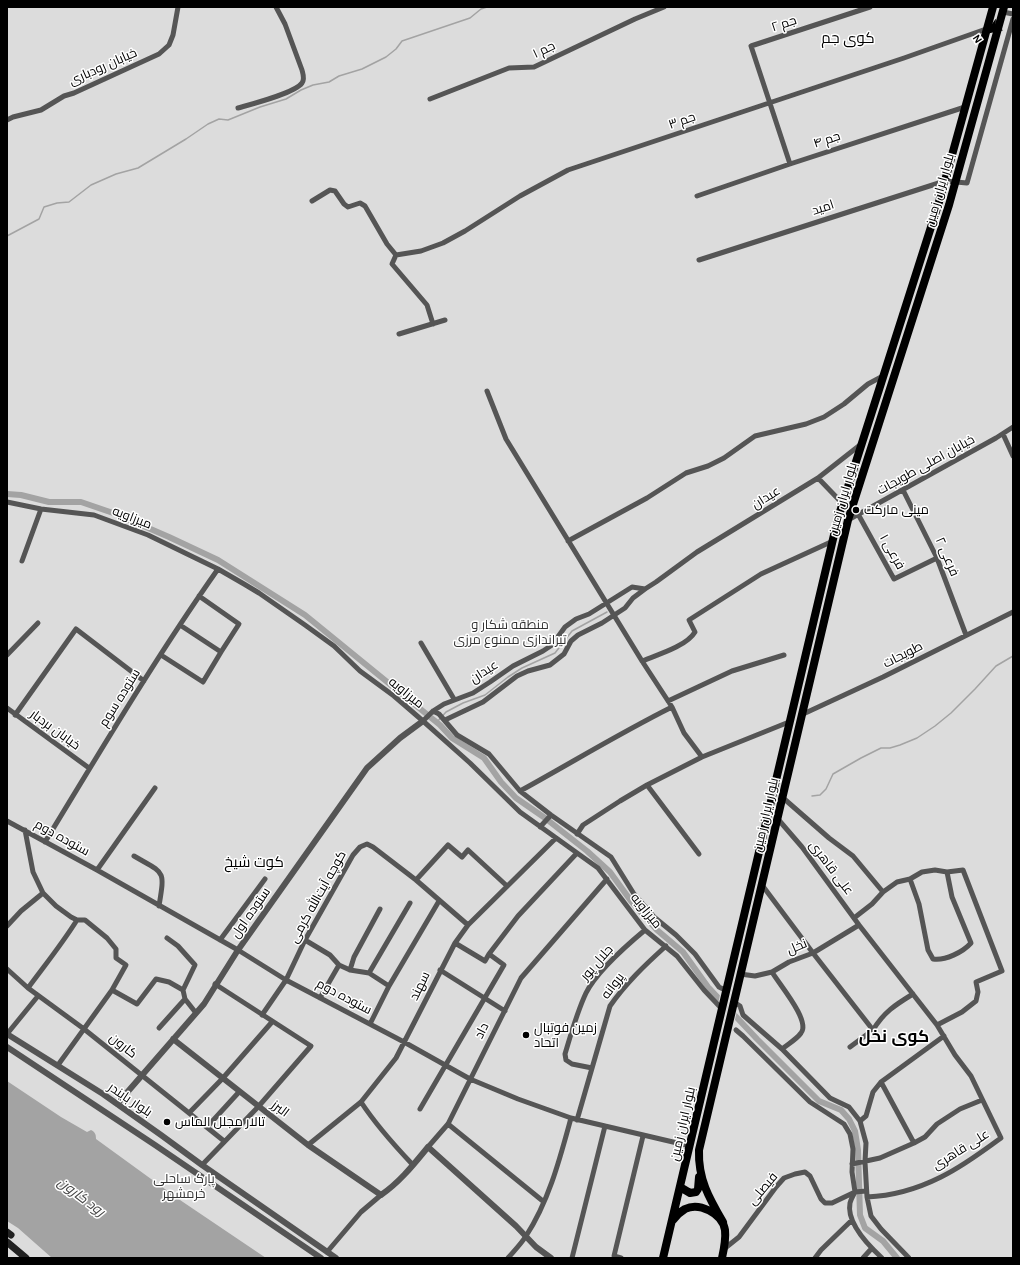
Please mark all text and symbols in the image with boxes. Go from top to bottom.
north arrow [968,12,1008,52]
street label: جم ۲ [769,13,799,35]
district label: کوی جم [821,30,875,48]
text: N [970,32,985,46]
street label: جم ۱ [530,38,558,62]
street label: خیابان رودباری [66,45,140,89]
street label: جم ۳ [666,109,698,133]
street label: جم ۴ [812,128,842,152]
street label: بلوار ایران زمین [922,151,958,229]
street label: امید [810,197,836,219]
street label: خیابان اصلی طویجات [874,432,978,498]
street label: بلوار ایران زمین [825,460,861,538]
street label: عیدان [749,483,783,513]
place label: مینی مارکت [864,502,929,518]
street label: میرزاویه [110,503,154,533]
marker: مینی مارکت [851,505,861,515]
street label: فرعی ۱ [876,532,908,572]
street label: فرعی ۲ [932,535,962,579]
park label: منطقه شکار و تیراندازی ممنوع مرزی [454,617,566,648]
street label: طویجات [880,638,926,672]
street label: عیدان [467,657,501,687]
street label: ستوده سوم [96,666,144,730]
street label: میرزاویه [385,674,427,712]
street label: خیابان بردبار [27,707,83,753]
street label: بلوار ایران زمین [750,776,782,854]
street label: ستوده دوم [32,817,92,859]
street label: علی قاهری [806,838,856,898]
street label: کوچه آیت‌الله کرمی [286,848,350,946]
district label: کوت شیخ [224,854,284,872]
street label: ستوده اول [228,885,274,941]
street label: میرزاویه [627,890,665,932]
street label: نخل [785,936,809,958]
street label: جلال پور [577,942,617,984]
street label: سهند [406,969,434,1003]
street label: پروانه [598,970,628,1002]
street label: ستوده دوم [314,976,374,1018]
street label: داد [471,1020,493,1042]
place label: زمین فوتبال اتحاد [534,1020,597,1051]
district label: کوی نخل [859,1027,929,1047]
street label: کارون [106,1030,140,1062]
marker: زمین فوتبال اتحاد [521,1030,531,1040]
street label: بلوار بایندر [105,1080,155,1120]
street label: بلوار ایران زمین [667,1085,699,1163]
street label: البرز [268,1097,292,1121]
place label: تالار مجلل الماس [175,1114,265,1130]
marker: تالار مجلل الماس [162,1117,172,1127]
street label: علی قاهری [930,1126,992,1174]
street label: فیصلی [745,1169,781,1209]
park label: پارک ساحلی خرمشهر [153,1171,215,1202]
water label: رود کارون [54,1174,108,1220]

